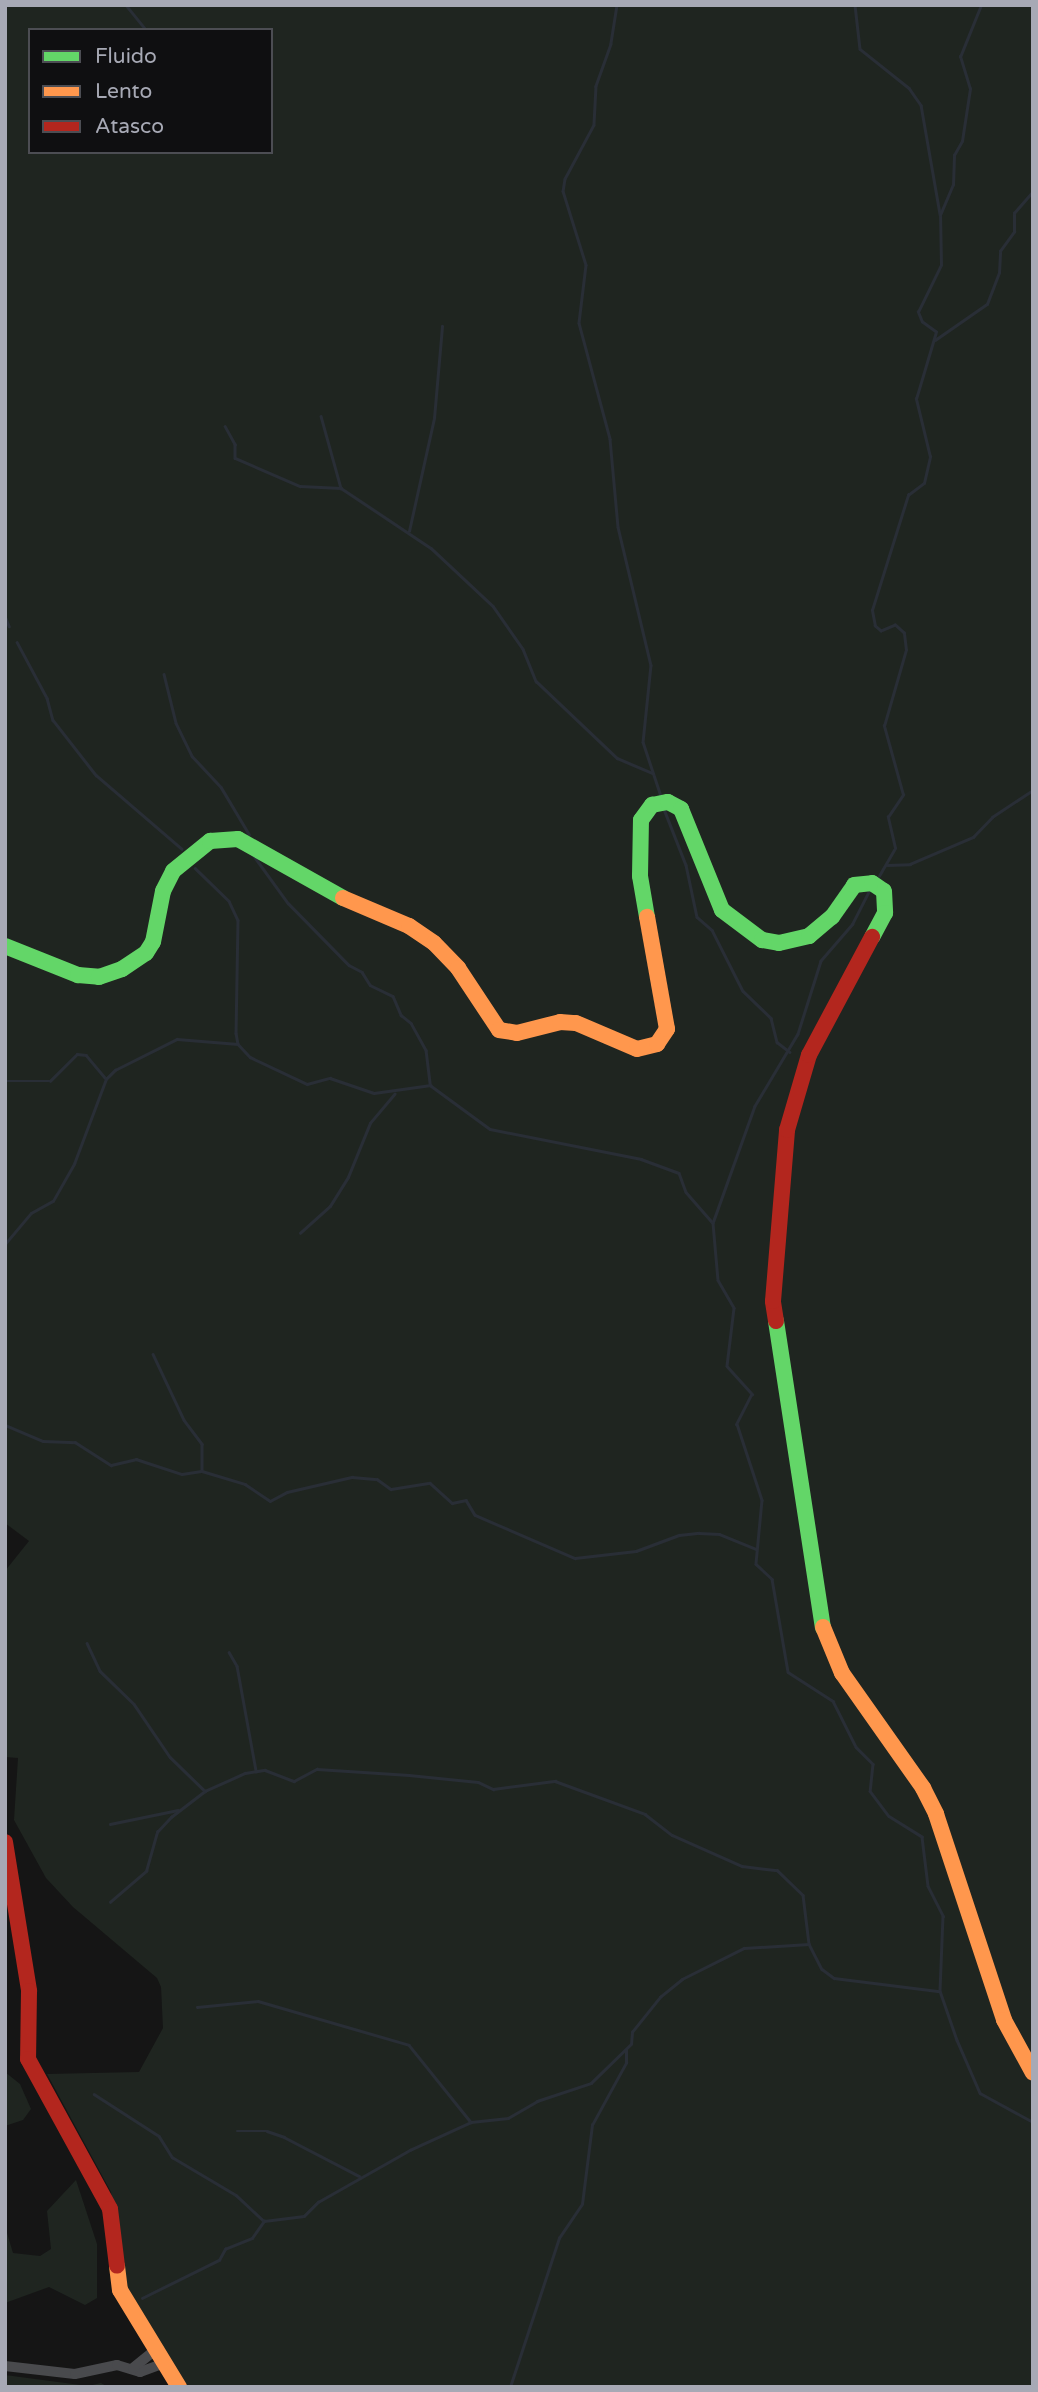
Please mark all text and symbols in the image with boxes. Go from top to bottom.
legend [28,28,273,154]
text: Fluido [95,44,157,69]
text: Lento [95,79,152,104]
text: Atasco [95,114,164,139]

